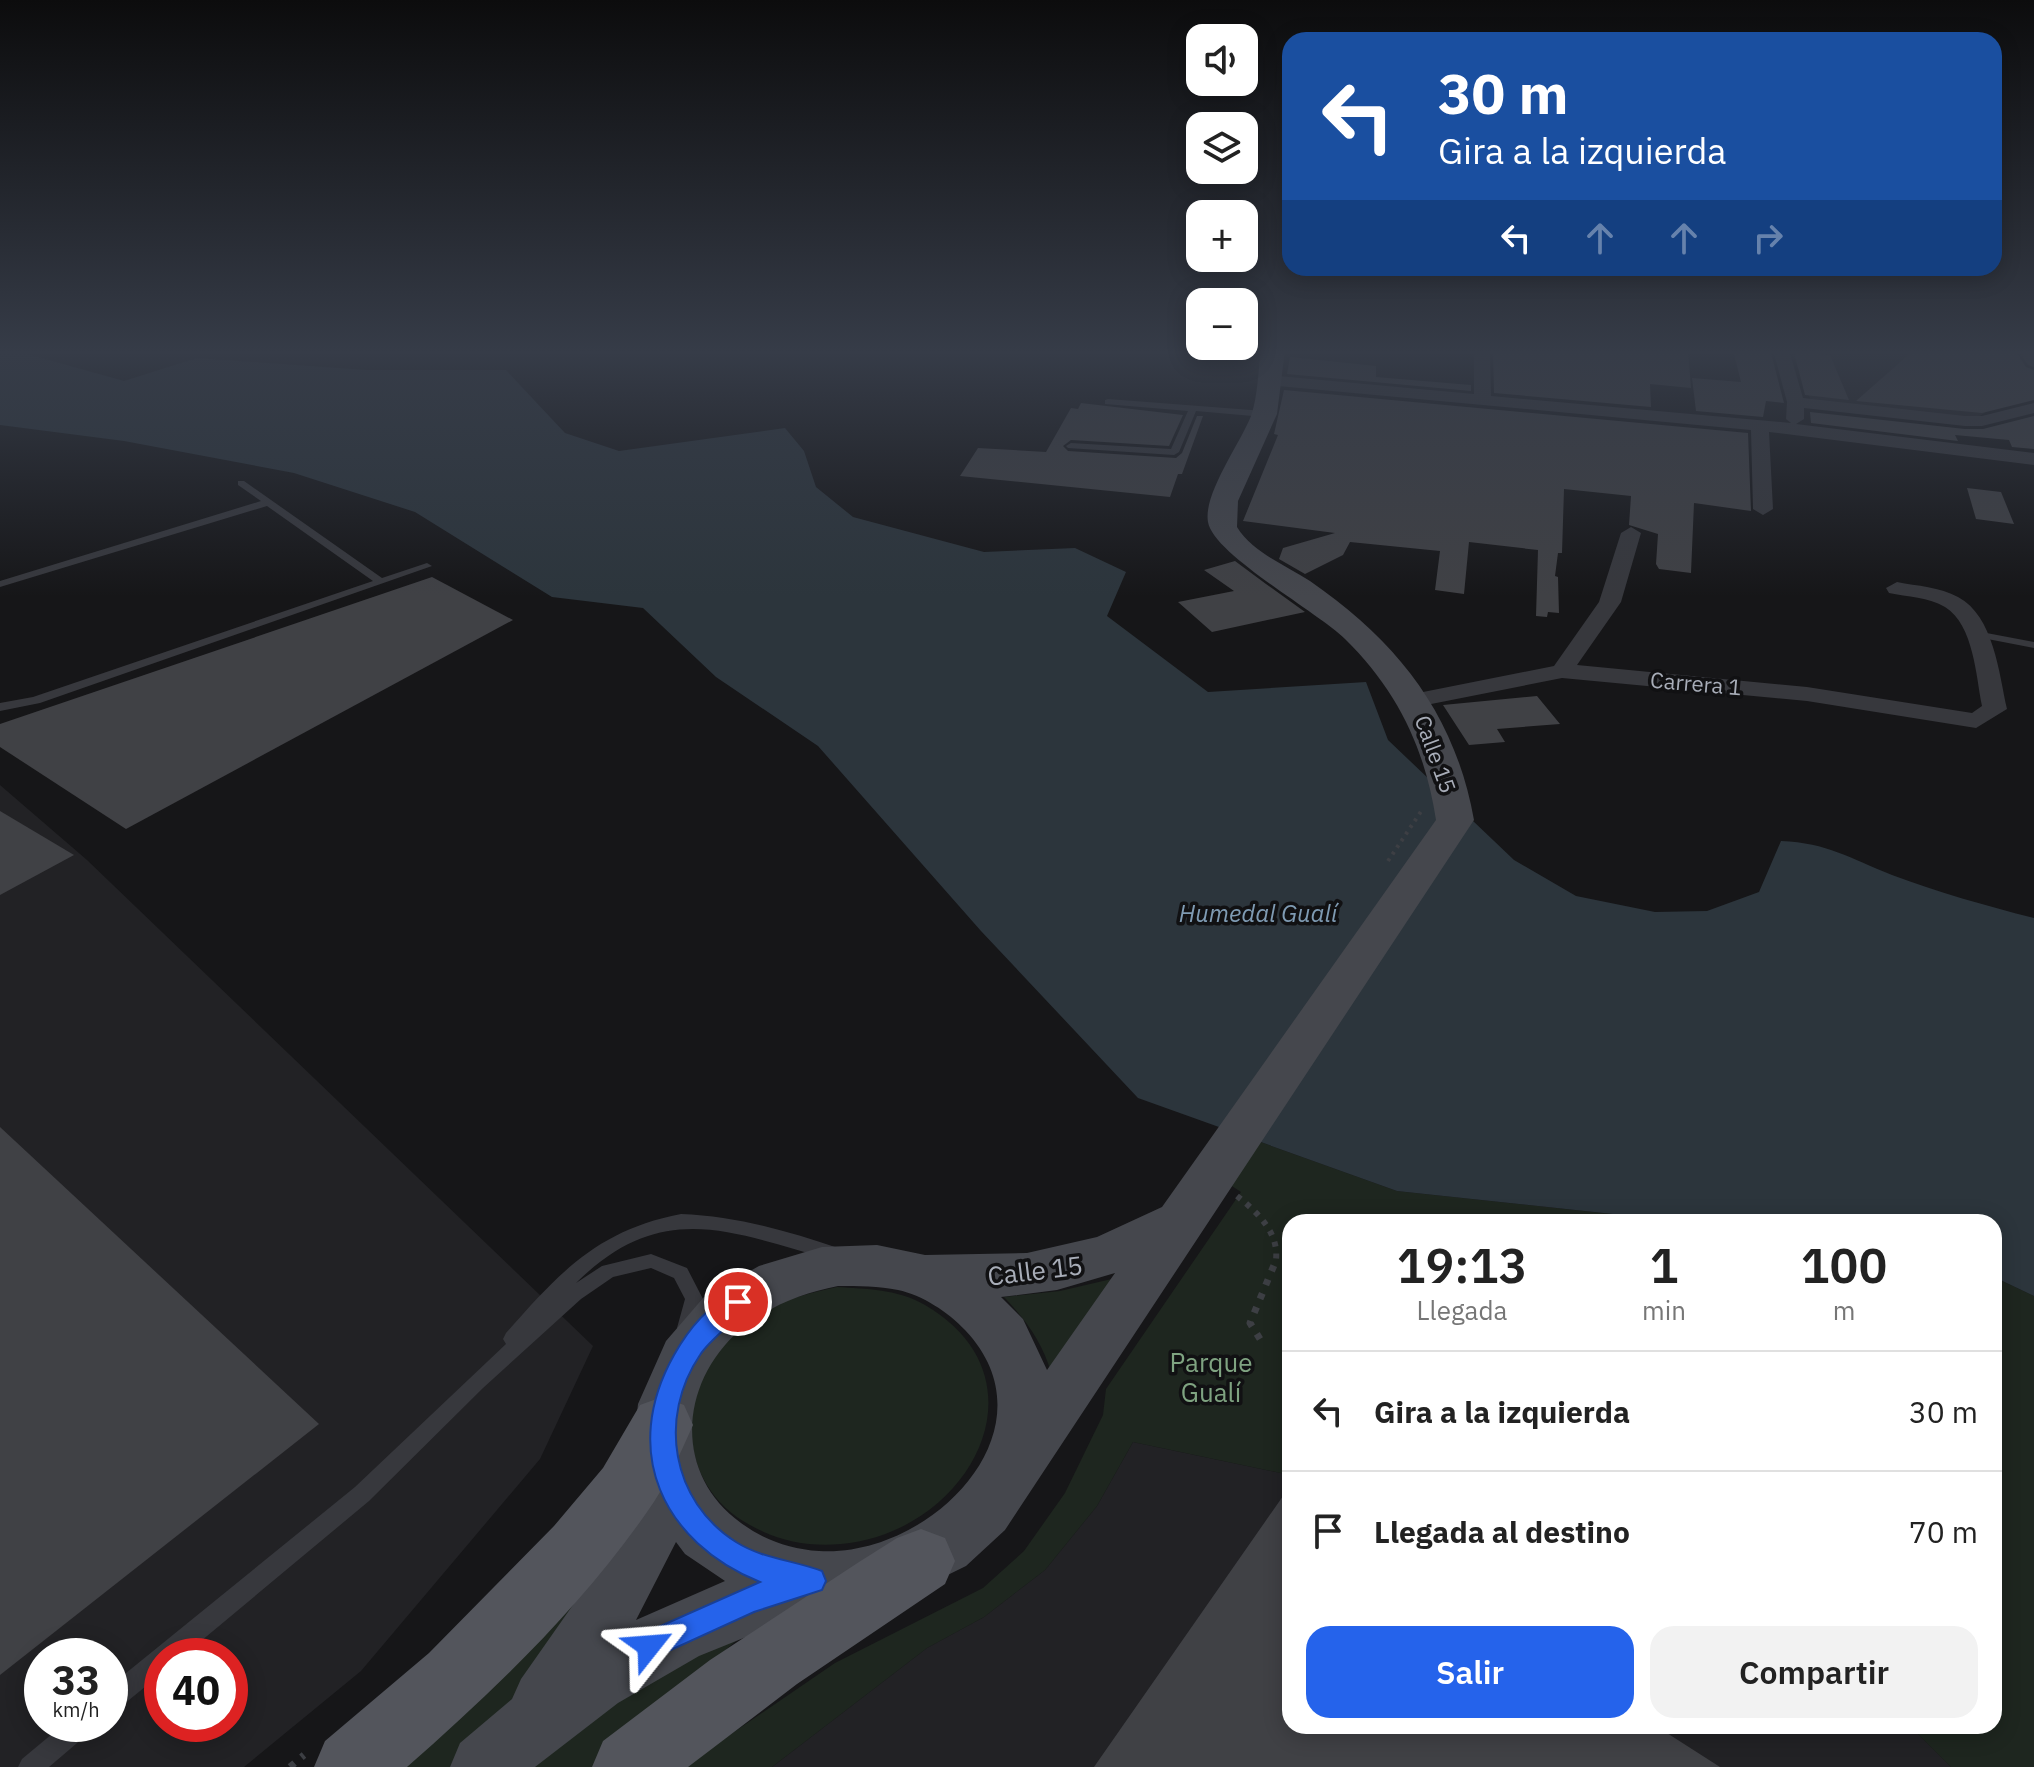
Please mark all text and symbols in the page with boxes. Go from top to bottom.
map controls [1186,24,1258,360]
button: sound [1186,24,1258,96]
text: 30 m [1438,57,1568,129]
icon: left [1306,64,1410,168]
button: layers [1186,112,1258,184]
text: Gira a la izquierda [1438,127,1727,174]
button: + [1186,200,1258,272]
icon: left [1494,216,1538,260]
icon: ahead [1578,216,1622,260]
icon: ahead [1662,216,1706,260]
icon: right [1746,216,1790,260]
button: − [1186,288,1258,360]
street label: Carrera 1 [1649,665,1743,701]
street label: Calle 15 [1409,711,1463,797]
water label: Humedal Gualí [1179,897,1340,929]
text: 19:13 [1397,1234,1527,1296]
text: 1 [1650,1234,1678,1296]
text: 100 [1801,1234,1887,1296]
street label: Calle 15 [985,1247,1085,1293]
pin [704,1268,772,1336]
icon: arrive [716,1280,760,1324]
text: Llegada [1417,1293,1507,1327]
text: min [1642,1293,1686,1327]
text: m [1833,1293,1855,1327]
park label: Parque Gualí [1170,1345,1252,1409]
icon: left [1306,1389,1350,1433]
text: Gira a la izquierda [1374,1392,1630,1431]
text: 30 m [1909,1392,1978,1431]
icon: arrive [1306,1509,1350,1553]
text: Llegada al destino [1374,1512,1630,1551]
text: 70 m [1909,1512,1978,1551]
position arrow [607,1604,691,1688]
button: Salir [1306,1626,1634,1718]
button: Compartir [1650,1626,1978,1718]
speed limit sign: 40 [144,1638,248,1742]
text: 33 [52,1654,100,1706]
text: km/h [52,1696,100,1723]

